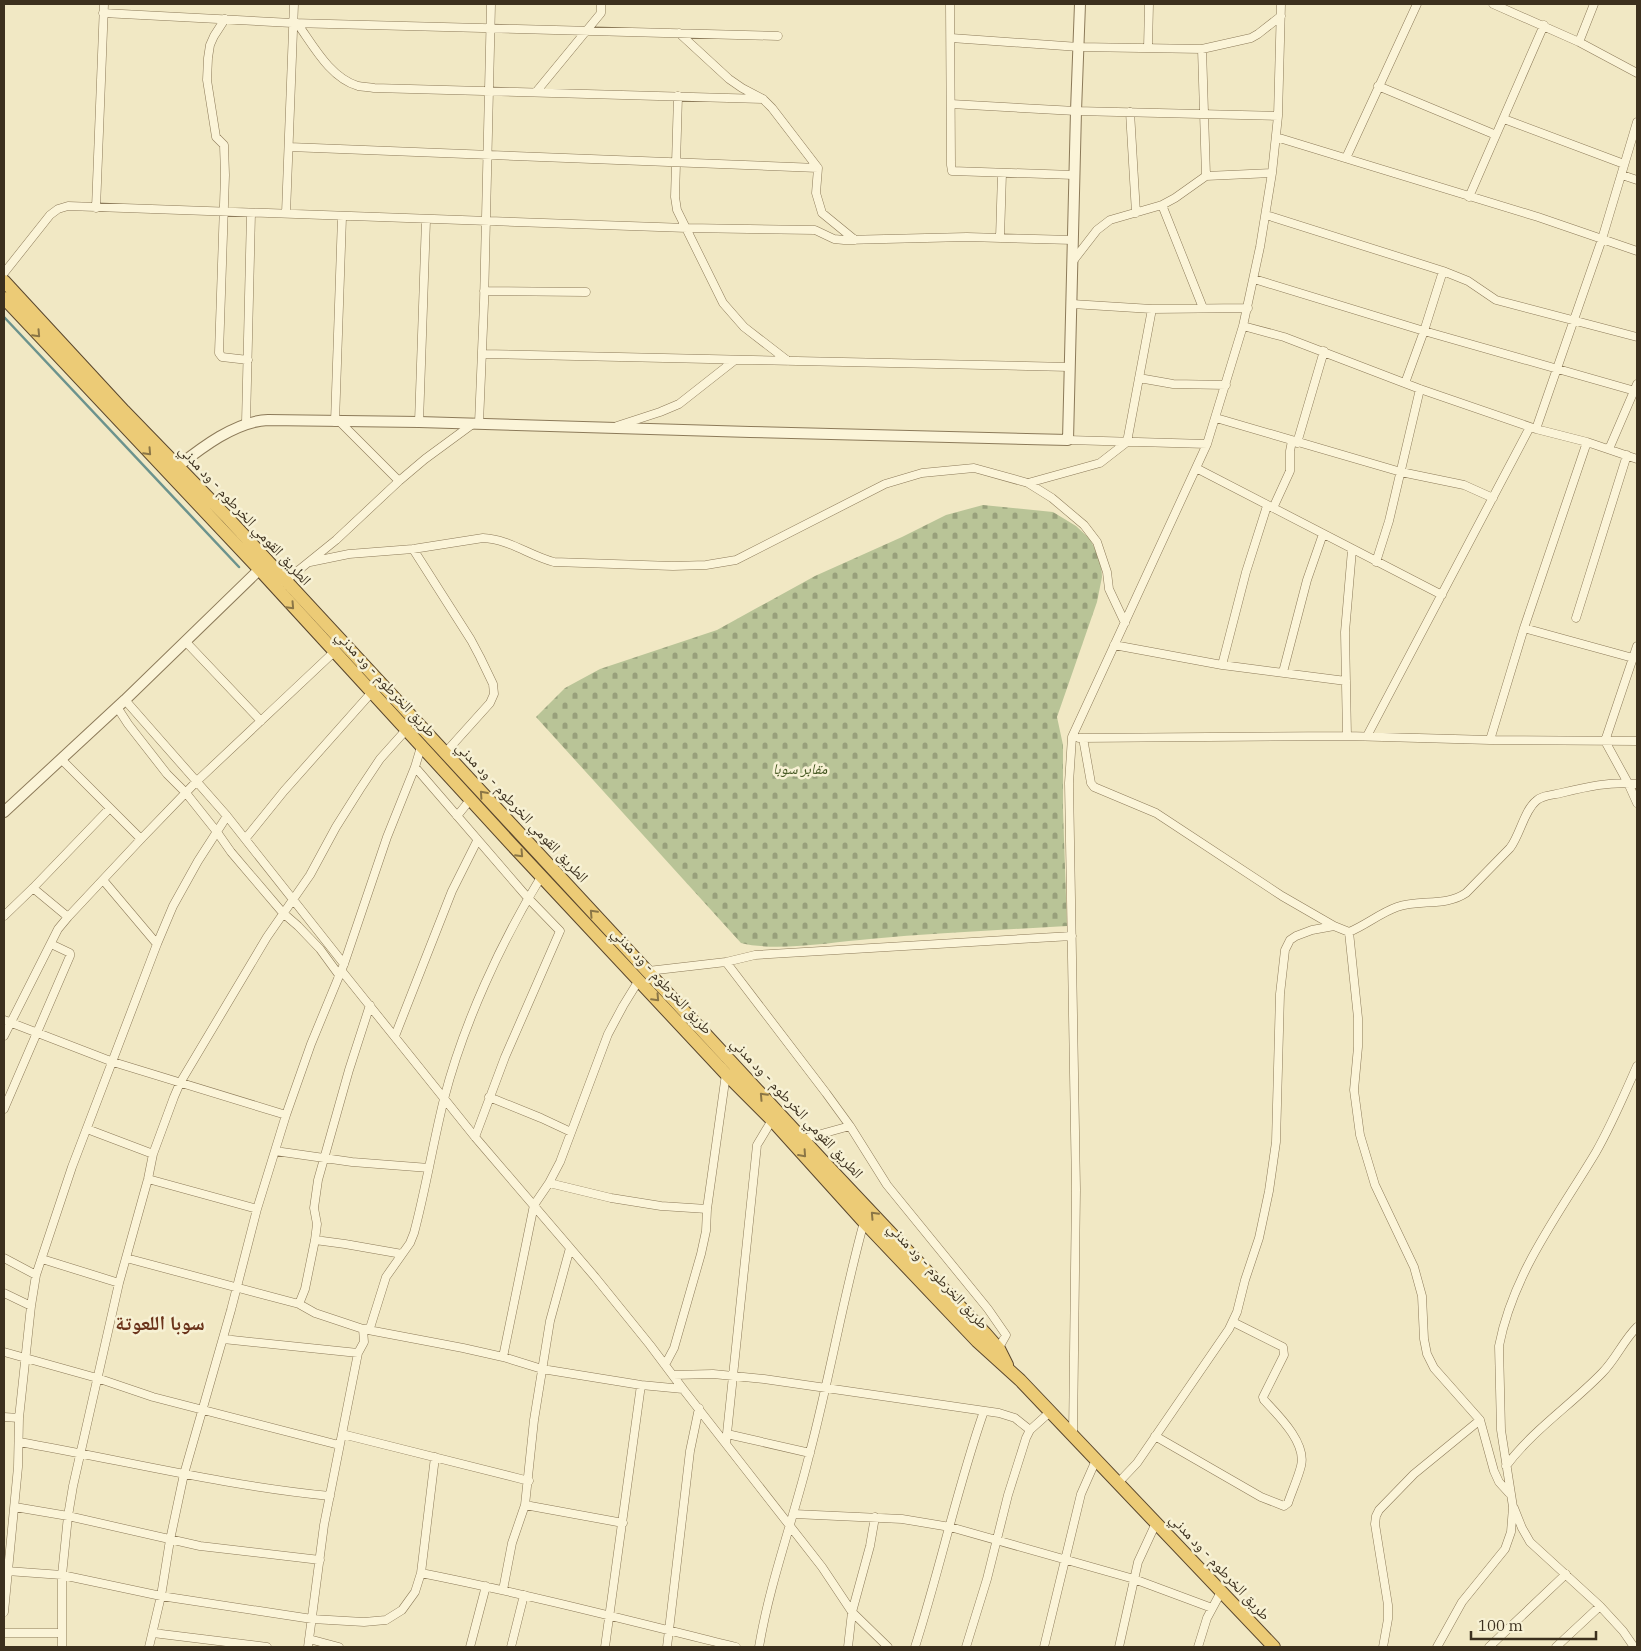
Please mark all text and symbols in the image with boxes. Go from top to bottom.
one-way arrow [31,328,40,337]
street label: الطريق القومي الخرطوم - ود مدني [173,440,316,591]
one-way arrow [142,447,151,456]
one-way arrow [286,600,295,609]
street label: طريق الخرطوم - ود مدني [330,626,441,743]
street label: الطريق القومي الخرطوم - ود مدني [450,737,593,888]
park label: مقابر سوبا [773,759,827,778]
one-way arrow [479,790,488,799]
one-way arrow [514,848,523,857]
one-way arrow [590,909,599,918]
street label: طريق الخرطوم - ود مدني [606,923,717,1040]
one-way arrow [650,992,659,1001]
street label: الطريق القومي الخرطوم - ود مدني [725,1033,868,1184]
one-way arrow [760,1092,769,1101]
one-way arrow [797,1149,806,1158]
one-way arrow [871,1211,880,1220]
street label: طريق الخرطوم - ود مدني [882,1218,993,1335]
district label: سوبا اللعوتة [115,1309,205,1336]
street label: طريق الخرطوم - ود مدني [1164,1509,1275,1626]
scale bar [1471,1608,1596,1640]
text: 100 m [1478,1616,1523,1635]

